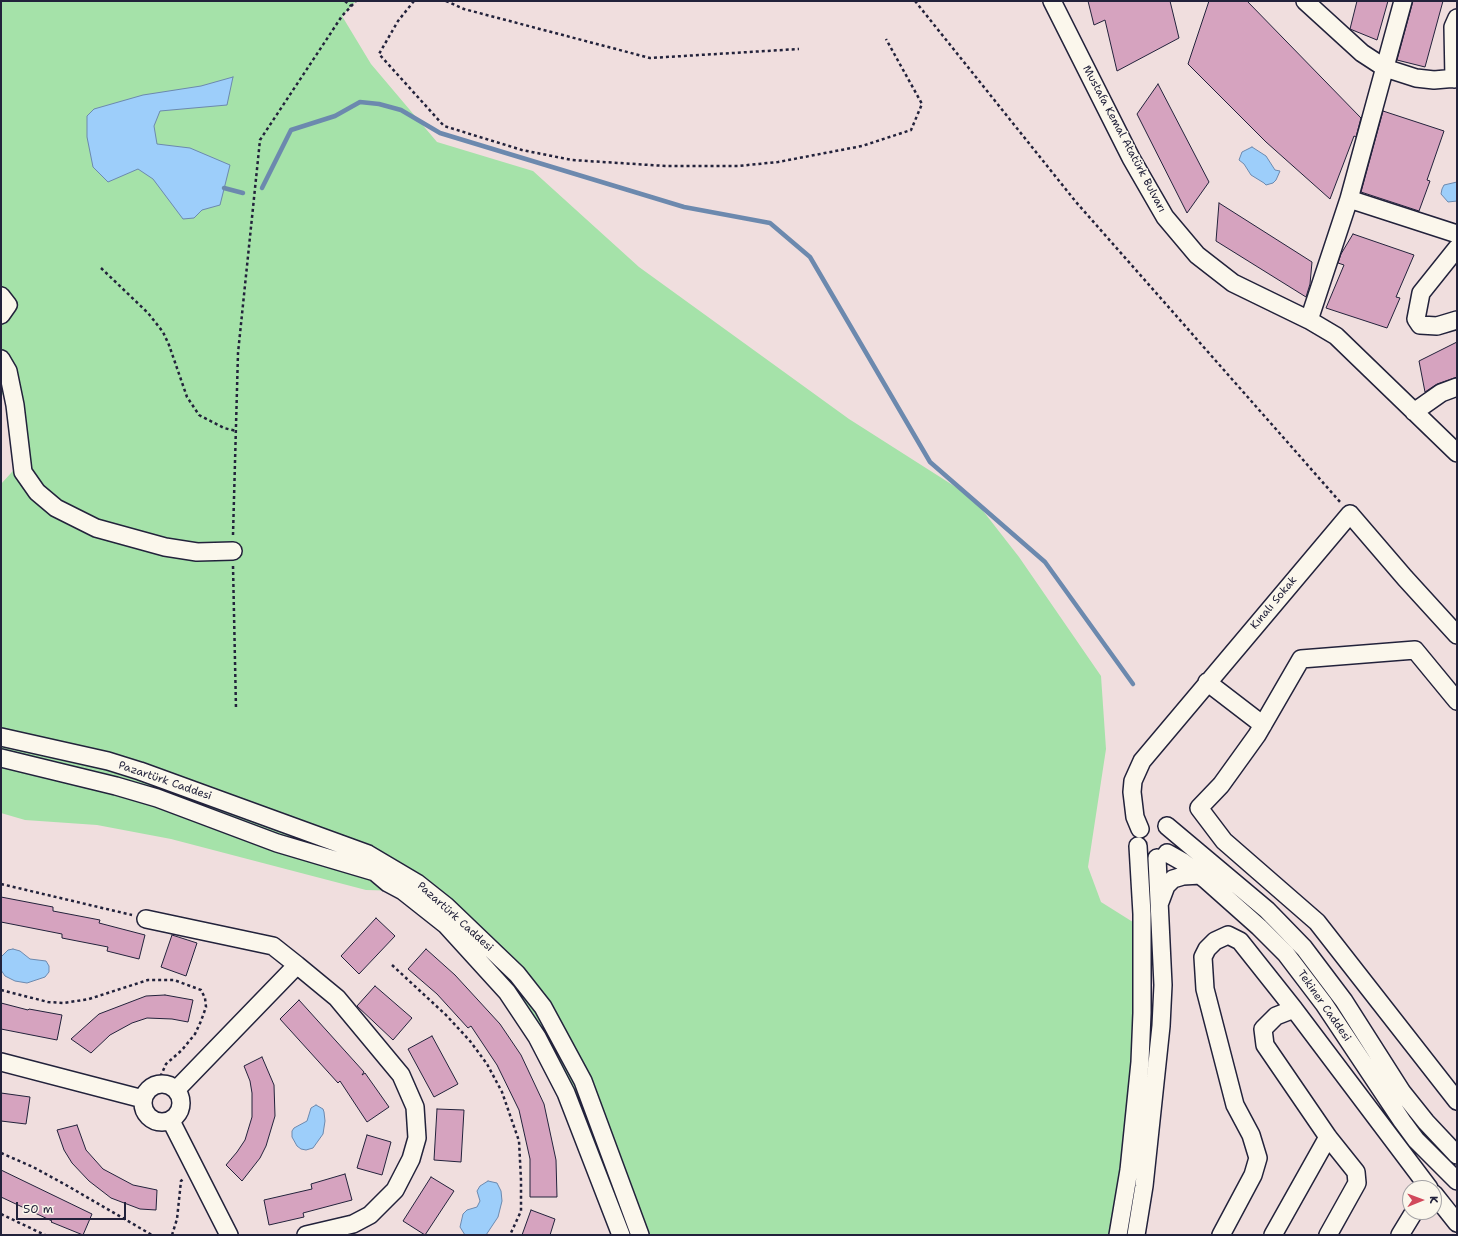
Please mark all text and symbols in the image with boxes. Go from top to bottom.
street label: Mustafa Kemal Atatürk Bulvarı [1080,63,1168,215]
street label: Kınalı Sokak [1248,574,1300,632]
street label: Pazartürk Caddesi [117,759,213,803]
street label: Pazartürk Caddesi [414,879,496,955]
street label: Tekiner Caddesi [1295,968,1353,1044]
north arrow [1402,1180,1442,1220]
scale bar [18,1194,128,1220]
text: K [1426,1196,1441,1204]
text: 50 m [23,1201,53,1217]

